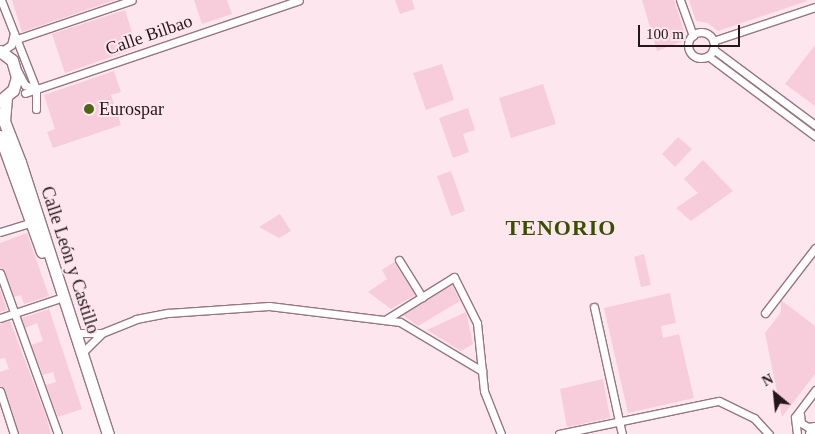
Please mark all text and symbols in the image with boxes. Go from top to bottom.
street label: Calle Bilbao [103,10,195,60]
scale bar [640,15,742,47]
text: 100 m [646,26,684,42]
place label: Eurospar [99,98,164,120]
marker: Eurospar [83,103,95,115]
street label: Calle León y Castillo [36,184,104,336]
district label: TENORIO [505,215,617,241]
north arrow [750,369,800,419]
text: N [760,371,776,389]

